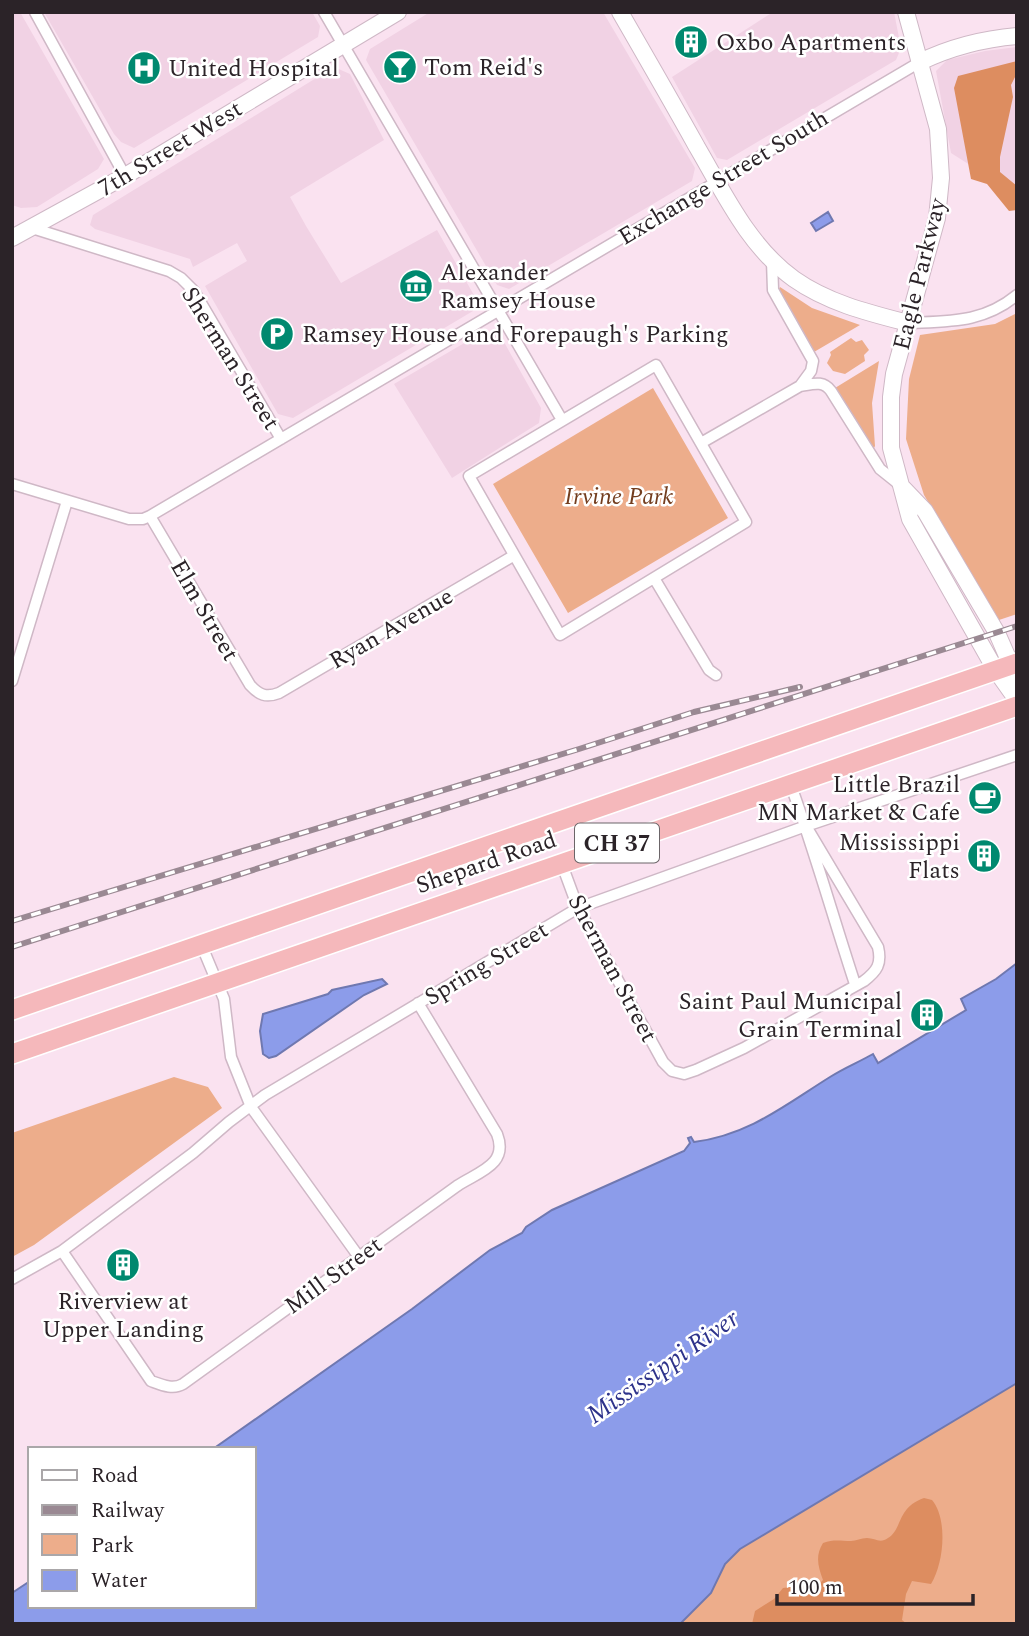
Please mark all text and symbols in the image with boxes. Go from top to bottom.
building icon: Oxbo Apartments [672,23,710,61]
place label: Oxbo Apartments [716,25,906,61]
bar icon: Tom Reid's [381,48,419,86]
hospital icon: United Hospital [125,49,163,87]
place label: Tom Reid's [424,50,543,86]
place label: United Hospital [168,51,339,87]
street label: 7th Street West [91,92,250,206]
street label: Exchange Street South [611,101,836,255]
street label: Eagle Parkway [884,193,957,354]
place label: Alexander Ramsey House [440,255,596,319]
museum icon: Alexander Ramsey House [397,267,435,305]
street label: Sherman Street [172,280,289,437]
parking icon: Ramsey House and Forepaugh's Parking [258,315,296,353]
place label: Ramsey House and Forepaugh's Parking [302,317,729,353]
park label: Irvine Park [564,479,674,515]
street label: Elm Street [160,553,248,668]
street label: Ryan Avenue [323,579,460,679]
place label: Little Brazil MN Market & Cafe [757,767,960,831]
cafe icon: Little Brazil MN Market & Cafe [966,779,1004,817]
street label: Shepard Road [411,822,562,904]
road number: CH 37 [575,824,659,862]
place label: Mississippi Flats [839,825,960,889]
building icon: Mississippi Flats [965,837,1003,875]
street label: Sherman Street [558,888,666,1049]
street label: Spring Street [418,913,555,1015]
place label: Saint Paul Municipal Grain Terminal [679,984,902,1048]
building icon: Saint Paul Municipal Grain Terminal [908,996,946,1034]
street label: Mill Street [277,1228,390,1324]
building icon: Riverview at Upper Landing [104,1246,142,1284]
place label: Riverview at Upper Landing [42,1284,204,1348]
water label: Mississippi River [578,1299,748,1434]
legend [28,1447,256,1608]
text: Road [91,1460,138,1492]
text: Railway [91,1495,165,1527]
text: Park [91,1530,135,1562]
scale bar [777,1562,973,1606]
text: Water [91,1565,147,1597]
text: 100 m [788,1572,843,1604]

